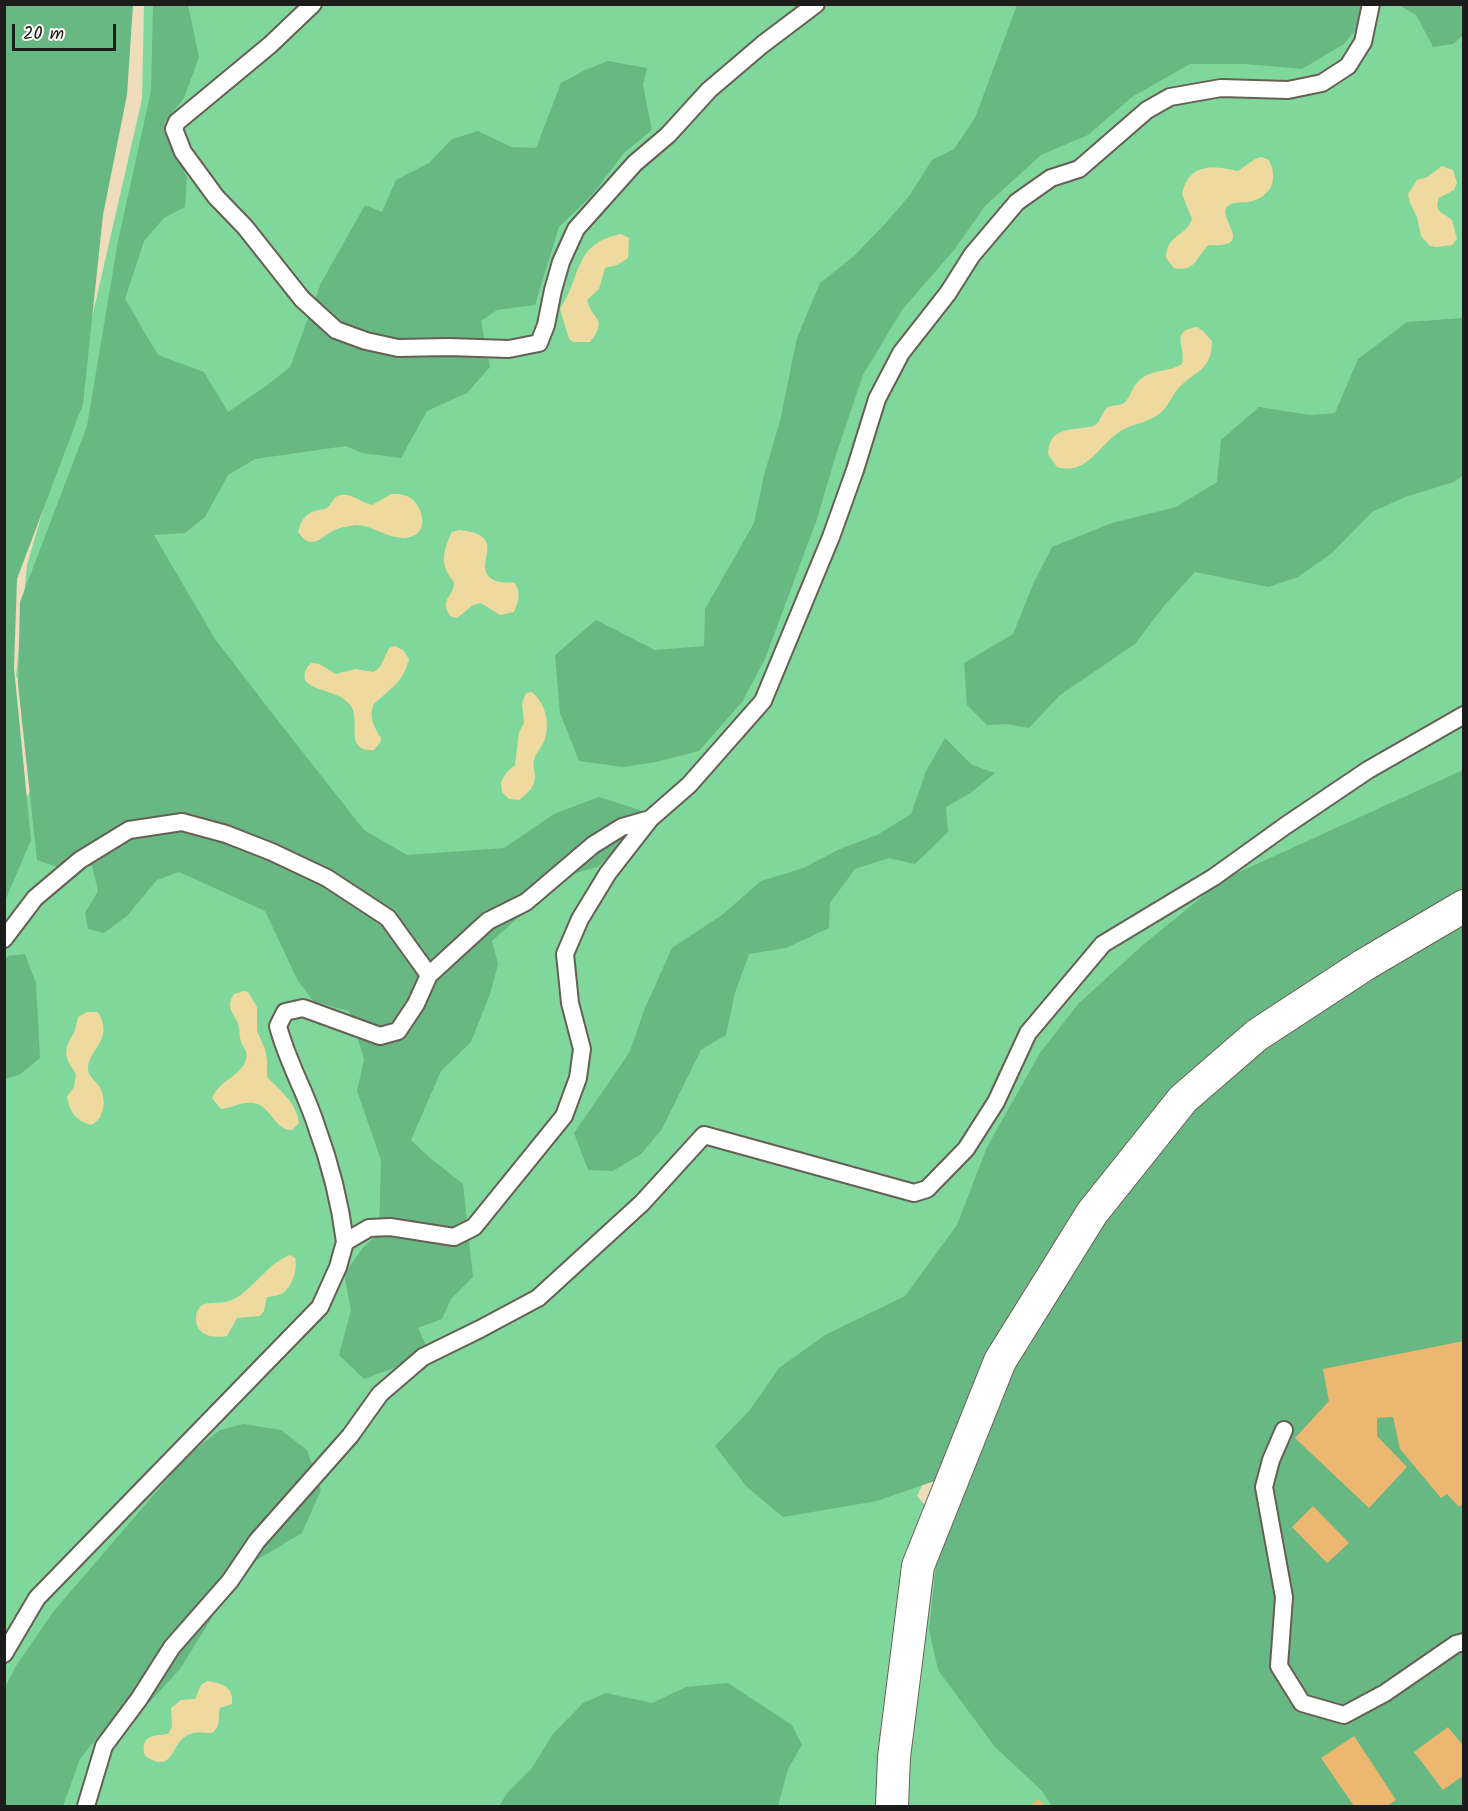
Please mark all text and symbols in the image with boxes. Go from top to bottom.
scale bar [15,12,118,50]
text: 20 m [23,20,64,49]

